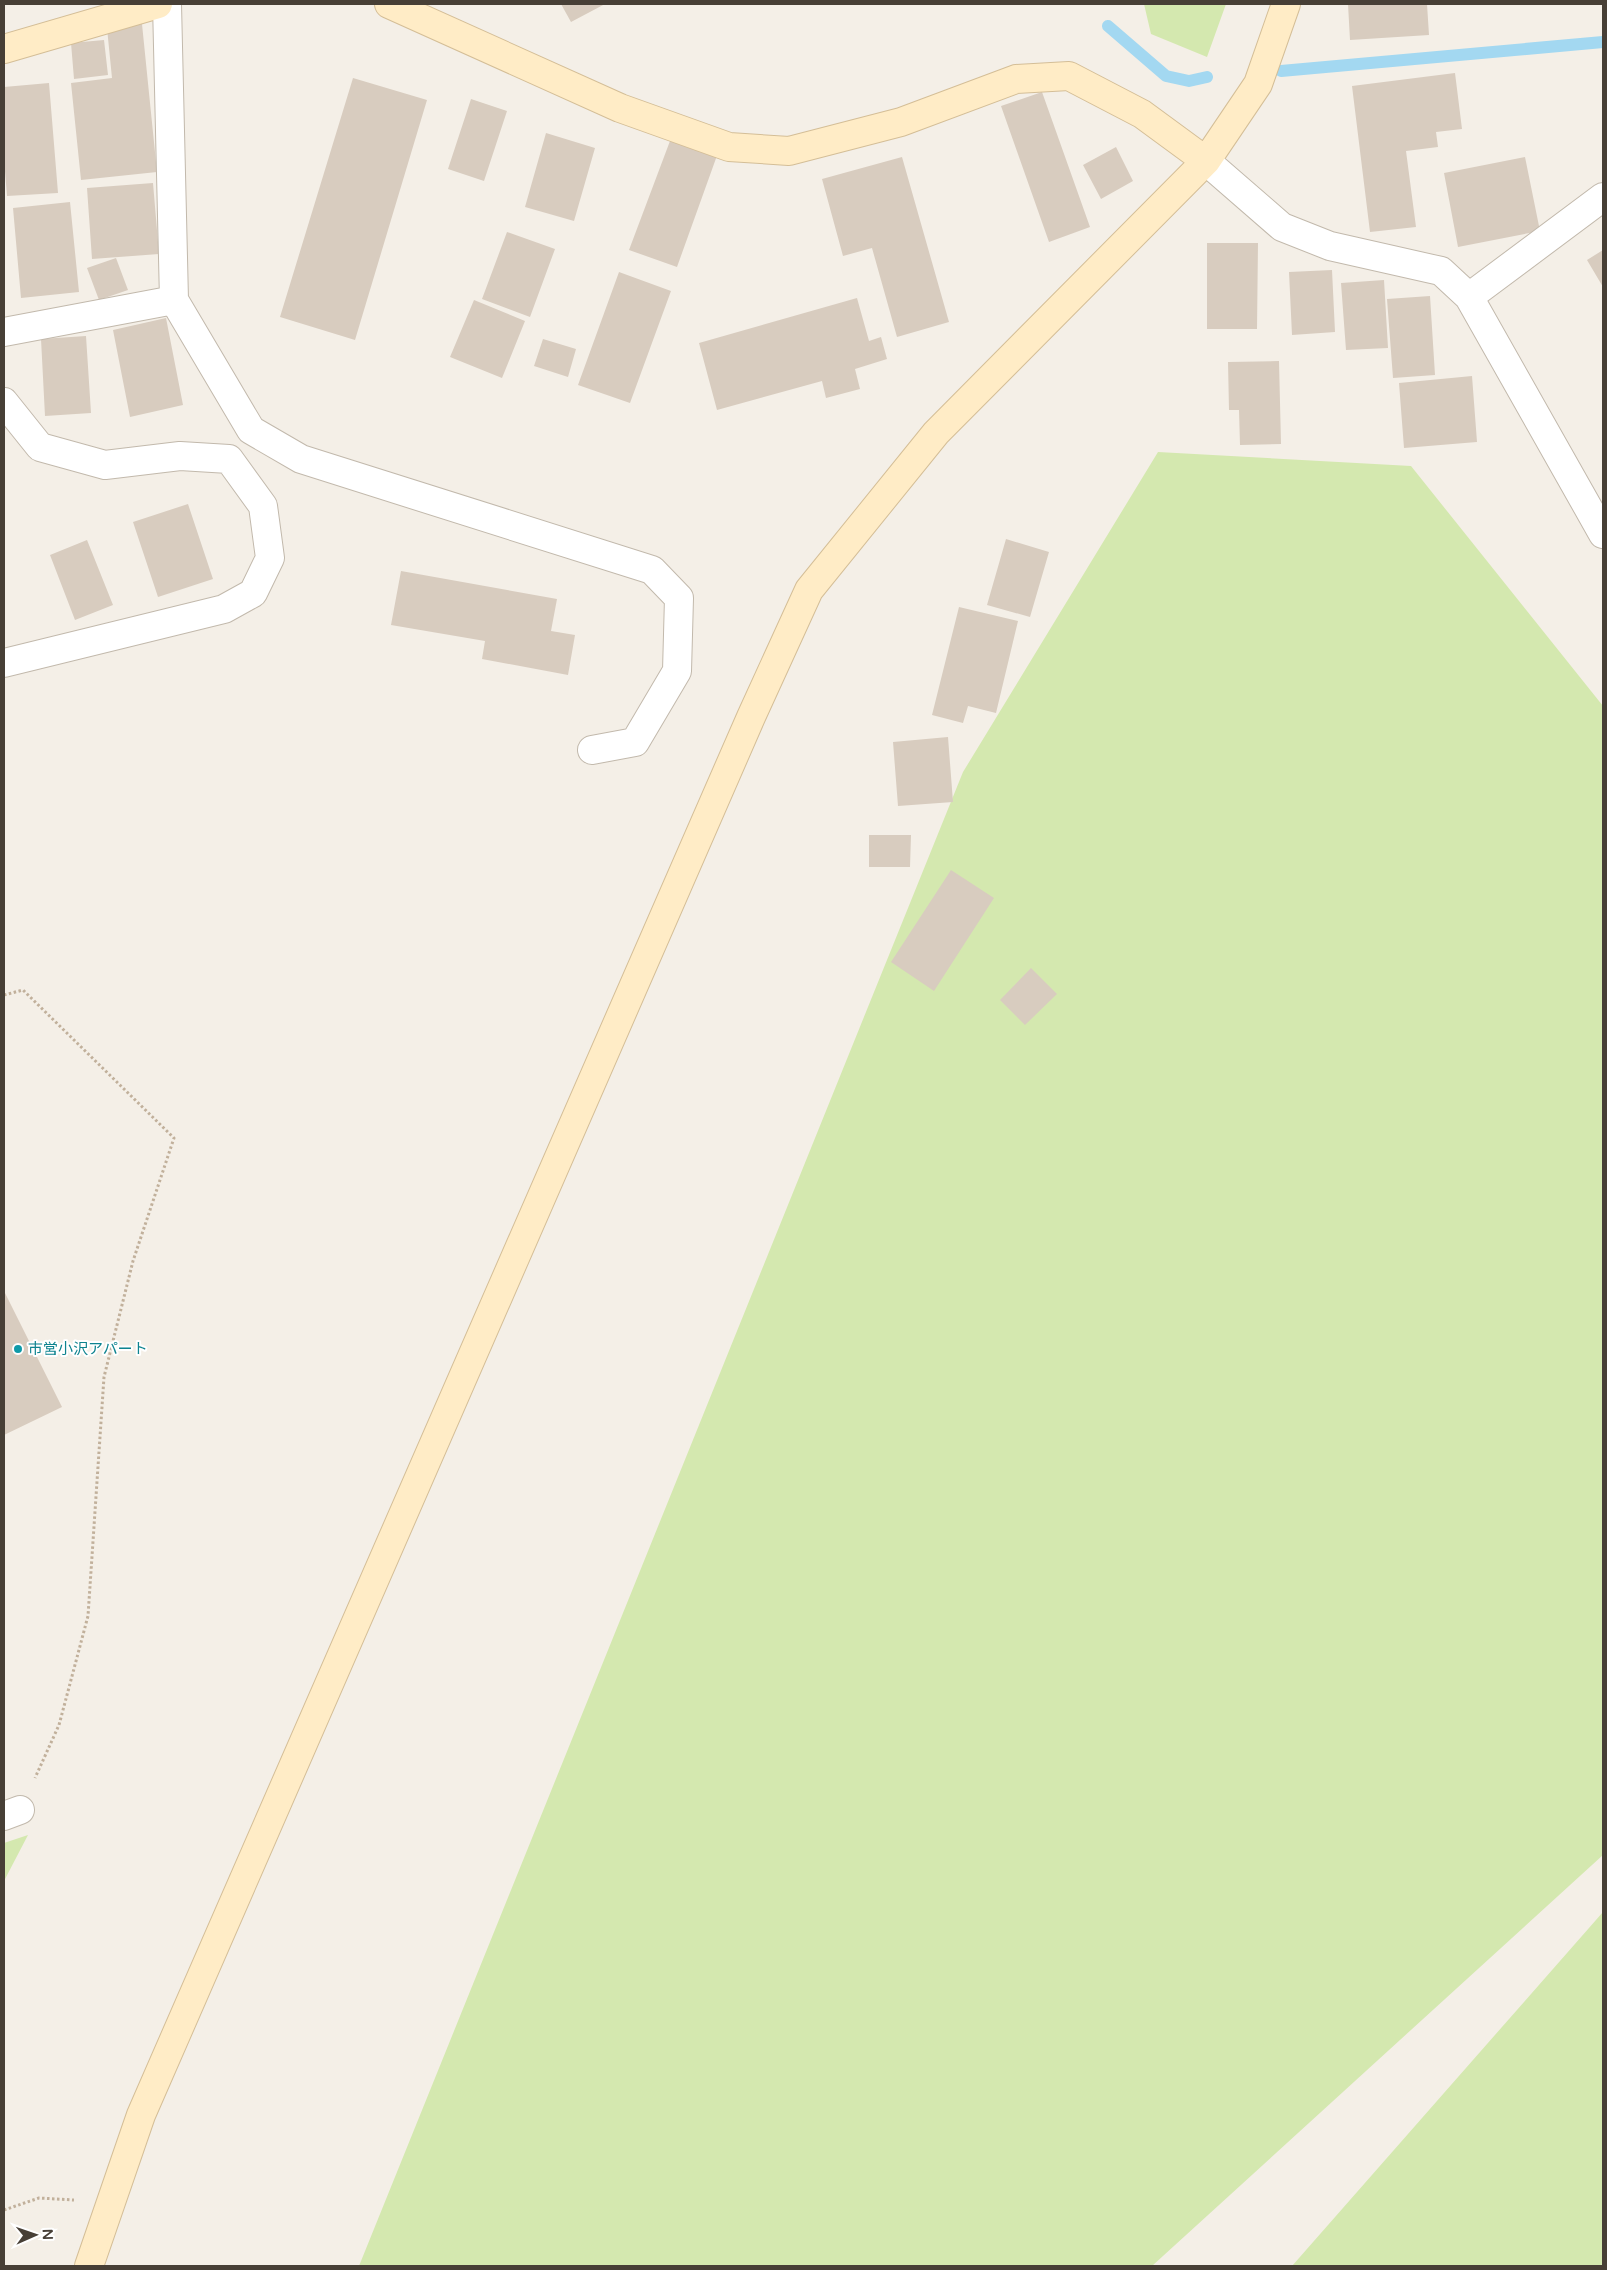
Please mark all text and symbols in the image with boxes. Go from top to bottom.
place label: 市営小沢アパート [28,1340,148,1358]
marker: 市営小沢アパート [12,1343,24,1355]
north arrow [10,2210,60,2260]
text: N [39,2229,56,2240]

